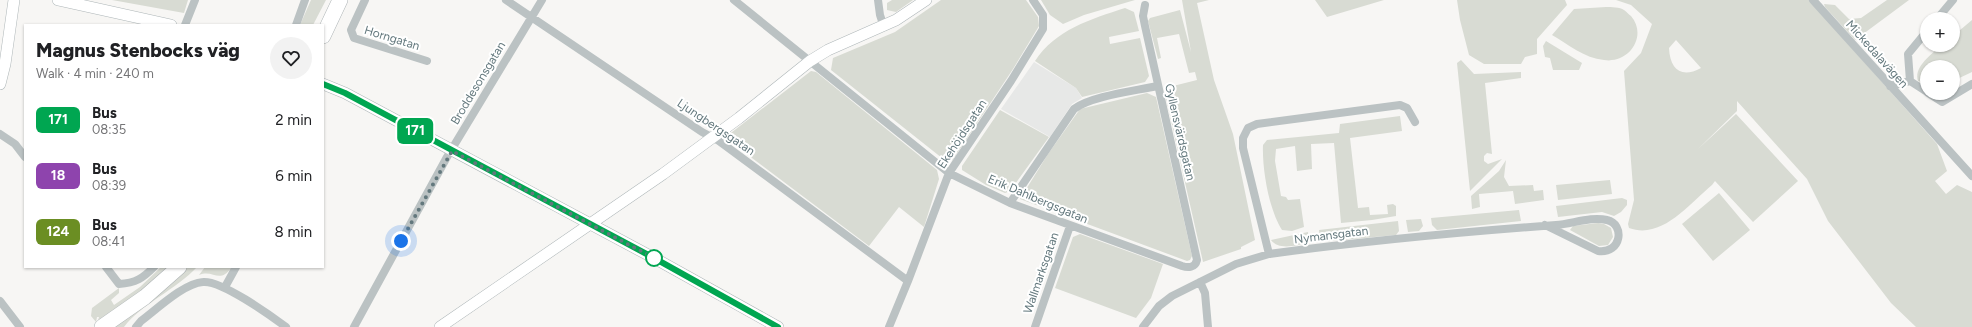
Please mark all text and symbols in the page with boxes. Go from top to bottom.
map controls [1920,12,1960,100]
button: + [1920,12,1960,52]
street label: Mickedalavägen [1843,17,1911,91]
street label: Horngatan [363,23,422,53]
button: heart [270,37,312,79]
text: Magnus Stenbocks väg [36,39,240,62]
street label: Broddesonsgatan [448,39,508,127]
button: − [1920,60,1960,100]
text: Walk · 4 min · 240 m [36,66,154,81]
street label: Gyllensvärdsgatan [1162,82,1198,182]
street label: Ljungbergsgatan [675,96,758,158]
street label: Ekehöjdsgatan [935,97,990,171]
text: Bus [92,104,117,122]
text: 171 [48,111,68,128]
text: 2 min [275,111,312,129]
line badge: 171 [392,118,438,144]
text: 08:35 [92,122,126,137]
text: 171 [405,122,425,139]
text: Bus [92,160,117,178]
text: 18 [51,167,65,184]
text: 6 min [275,167,312,185]
street label: Erik Dahlbergsgatan [986,172,1090,227]
text: 08:39 [92,178,126,193]
text: Bus [92,216,117,234]
text: 124 [47,223,69,240]
text: 8 min [274,223,312,241]
street label: Nymansgatan [1293,223,1369,247]
street label: Wallmarksgatan [1021,230,1062,315]
your location [391,231,411,251]
text: 08:41 [92,234,125,249]
unlabelled marker [645,249,663,267]

